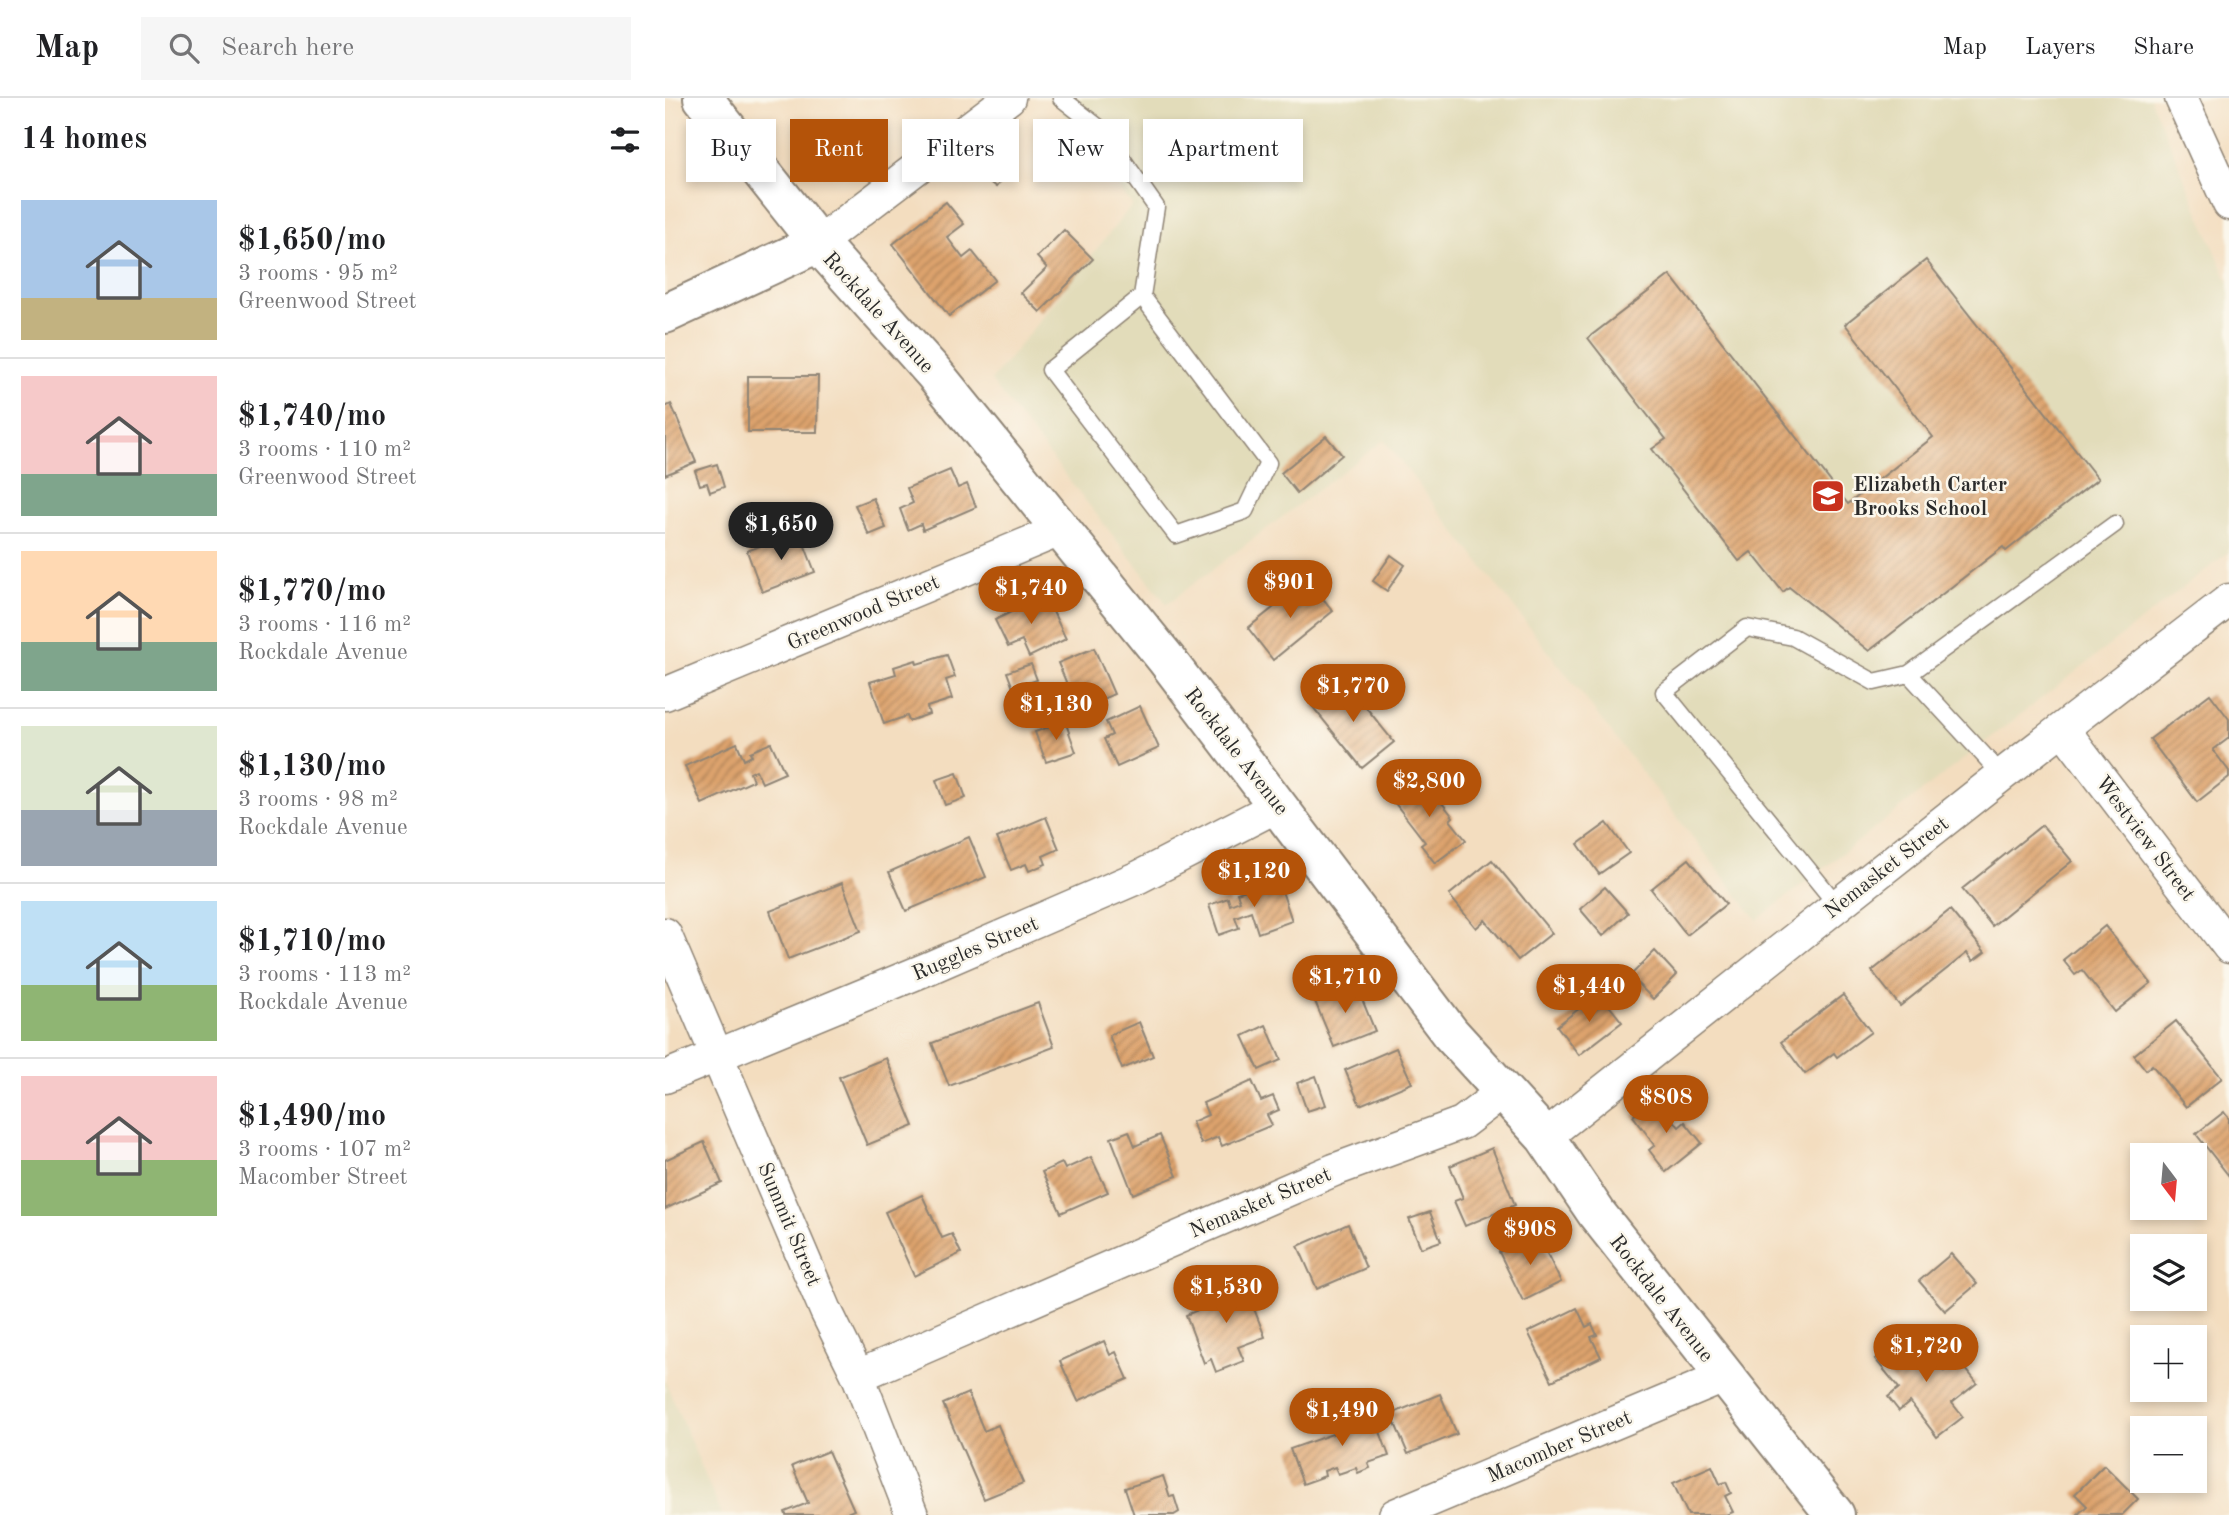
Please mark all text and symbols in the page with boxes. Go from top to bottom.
search box [141,17,631,80]
icon: search [165,29,203,67]
text: Map [35,32,99,65]
text: Search here [221,35,354,61]
text: Map [1943,36,1987,60]
text: Layers [2025,36,2095,60]
text: Share [2133,36,2194,60]
chip: Buy [686,119,776,182]
chip: Rent [790,119,888,182]
chip: Filters [902,119,1019,182]
chip: New [1033,119,1129,182]
chip: Apartment [1143,119,1303,182]
icon: filters [606,121,644,159]
text: 14 homes [21,125,147,155]
text: $1,650/mo [238,226,386,256]
icon: home [77,228,161,312]
street label: Rockdale Avenue [818,248,937,378]
text: 3 rooms · 95 m² [238,262,398,285]
text: Greenwood Street [238,290,417,313]
text: $1,740/mo [238,402,386,432]
icon: home [77,404,161,488]
text: 3 rooms · 110 m² [238,438,411,461]
text: Greenwood Street [238,466,417,489]
place label: Elizabeth Carter Brooks School [1853,475,2007,520]
school or university icon: Elizabeth Carter Brooks School [1809,477,1847,515]
pin: $1,650 [724,503,838,562]
text: $1,650 [744,513,818,536]
pin: $901 [1249,560,1331,620]
pin: $1,740 [974,566,1088,626]
text: $901 [1263,571,1317,594]
street label: Greenwood Street [784,572,943,655]
text: $1,770/mo [238,577,386,607]
text: $1,740 [994,577,1068,600]
icon: home [77,579,161,663]
text: 3 rooms · 116 m² [238,613,411,636]
text: Rockdale Avenue [238,641,408,664]
pin: $1,770 [1296,664,1410,724]
text: $1,770 [1316,675,1390,698]
pin: $1,130 [999,682,1113,742]
street label: Rockdale Avenue [1180,684,1292,819]
text: $1,130 [1019,693,1093,716]
text: $1,130/mo [238,752,386,782]
icon: home [77,754,161,838]
pin: $2,800 [1372,760,1486,819]
text: $2,800 [1392,770,1466,793]
street label: Westview Street [2091,772,2199,905]
text: 3 rooms · 98 m² [238,788,398,811]
street label: Nemasket Street [1821,813,1953,923]
text: Rockdale Avenue [238,816,408,839]
pin: $1,120 [1197,850,1311,909]
text: $1,120 [1217,860,1291,883]
street label: Ruggles Street [909,913,1042,985]
text: $1,710/mo [238,927,386,957]
icon: home [77,929,161,1013]
pin: $1,710 [1288,956,1402,1015]
text: 3 rooms · 113 m² [238,963,411,986]
pin: $1,440 [1532,964,1646,1024]
text: $1,710 [1308,966,1382,989]
text: $1,440 [1552,975,1626,998]
text: Rockdale Avenue [238,991,408,1014]
pin: $808 [1625,1076,1707,1135]
text: $808 [1639,1086,1693,1109]
text: $1,490/mo [238,1102,386,1132]
icon: home [77,1104,161,1188]
text: 3 rooms · 107 m² [238,1138,411,1161]
north arrow [2130,1143,2207,1220]
map controls [2130,1143,2207,1493]
street label: Summit Street [753,1160,824,1290]
street label: Nemasket Street [1187,1164,1334,1243]
text: Macomber Street [238,1166,408,1189]
pin: $908 [1489,1208,1571,1267]
text: $908 [1503,1218,1557,1241]
street label: Rockdale Avenue [1605,1231,1717,1366]
button: layers [2130,1234,2207,1311]
pin: $1,530 [1169,1266,1283,1325]
text: $1,530 [1189,1276,1263,1299]
pin: $1,720 [1869,1324,1983,1384]
button: + [2130,1325,2207,1402]
text: $1,720 [1889,1335,1963,1358]
pin: $1,490 [1285,1388,1399,1448]
text: $1,490 [1305,1399,1379,1422]
street label: Macomber Street [1484,1407,1635,1487]
button: − [2130,1416,2207,1493]

